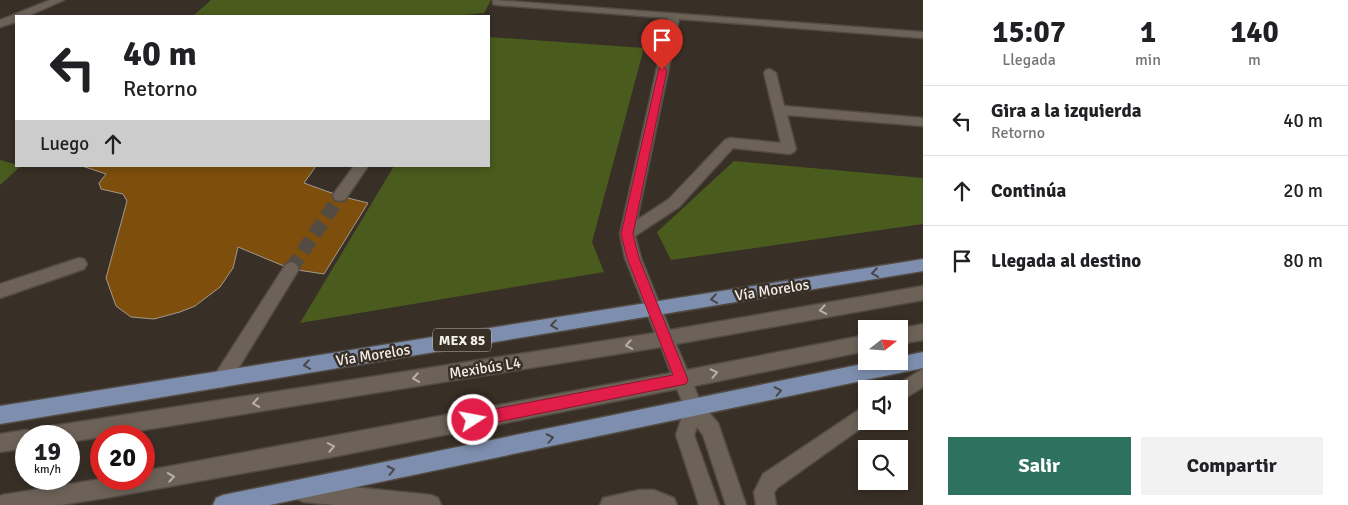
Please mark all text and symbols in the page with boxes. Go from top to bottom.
text: 15:07 [992,14,1066,51]
text: 1 [1140,14,1156,51]
text: 140 [1230,14,1279,51]
pin [641,19,683,70]
icon: arrive [648,26,676,54]
text: 40 m [123,32,197,75]
icon: left [40,35,105,100]
text: Llegada [1002,50,1056,70]
text: min [1135,50,1161,70]
text: m [1248,50,1261,70]
text: Retorno [123,75,197,102]
text: Gira a la izquierda [991,99,1141,123]
icon: left [948,107,976,135]
text: 40 m [1283,109,1323,133]
text: Retorno [991,123,1045,143]
icon: ahead [99,130,127,158]
text: Luego [40,132,89,156]
icon: ahead [948,177,976,205]
text: Continúa [991,179,1066,203]
text: 20 m [1283,179,1323,203]
icon: arrive [948,247,976,275]
text: Llegada al destino [991,249,1141,273]
text: 80 m [1283,249,1323,273]
one-way arrow [871,268,879,278]
street label: Vía Morelos [734,275,811,305]
one-way arrow [710,293,718,304]
one-way arrow [819,305,828,315]
one-way arrow [550,320,558,330]
north arrow [858,320,908,370]
map controls [858,320,908,490]
road number: MEX 85 [433,328,491,352]
one-way arrow [624,339,633,349]
street label: Vía Morelos [335,340,412,370]
street label: Mexibús L4 [448,353,522,383]
one-way arrow [303,360,312,370]
one-way arrow [710,368,718,379]
one-way arrow [412,373,421,383]
button: sound [858,380,908,430]
one-way arrow [773,386,782,396]
position arrow [446,393,498,445]
one-way arrow [252,398,260,408]
speed limit sign: 20 [90,425,155,490]
one-way arrow [546,433,555,443]
text: 19 [34,436,61,467]
button: Salir [948,437,1131,495]
button: Compartir [1141,437,1323,495]
button: search [858,440,908,490]
one-way arrow [327,443,335,453]
text: km/h [34,462,61,477]
one-way arrow [387,466,395,476]
one-way arrow [167,473,176,483]

